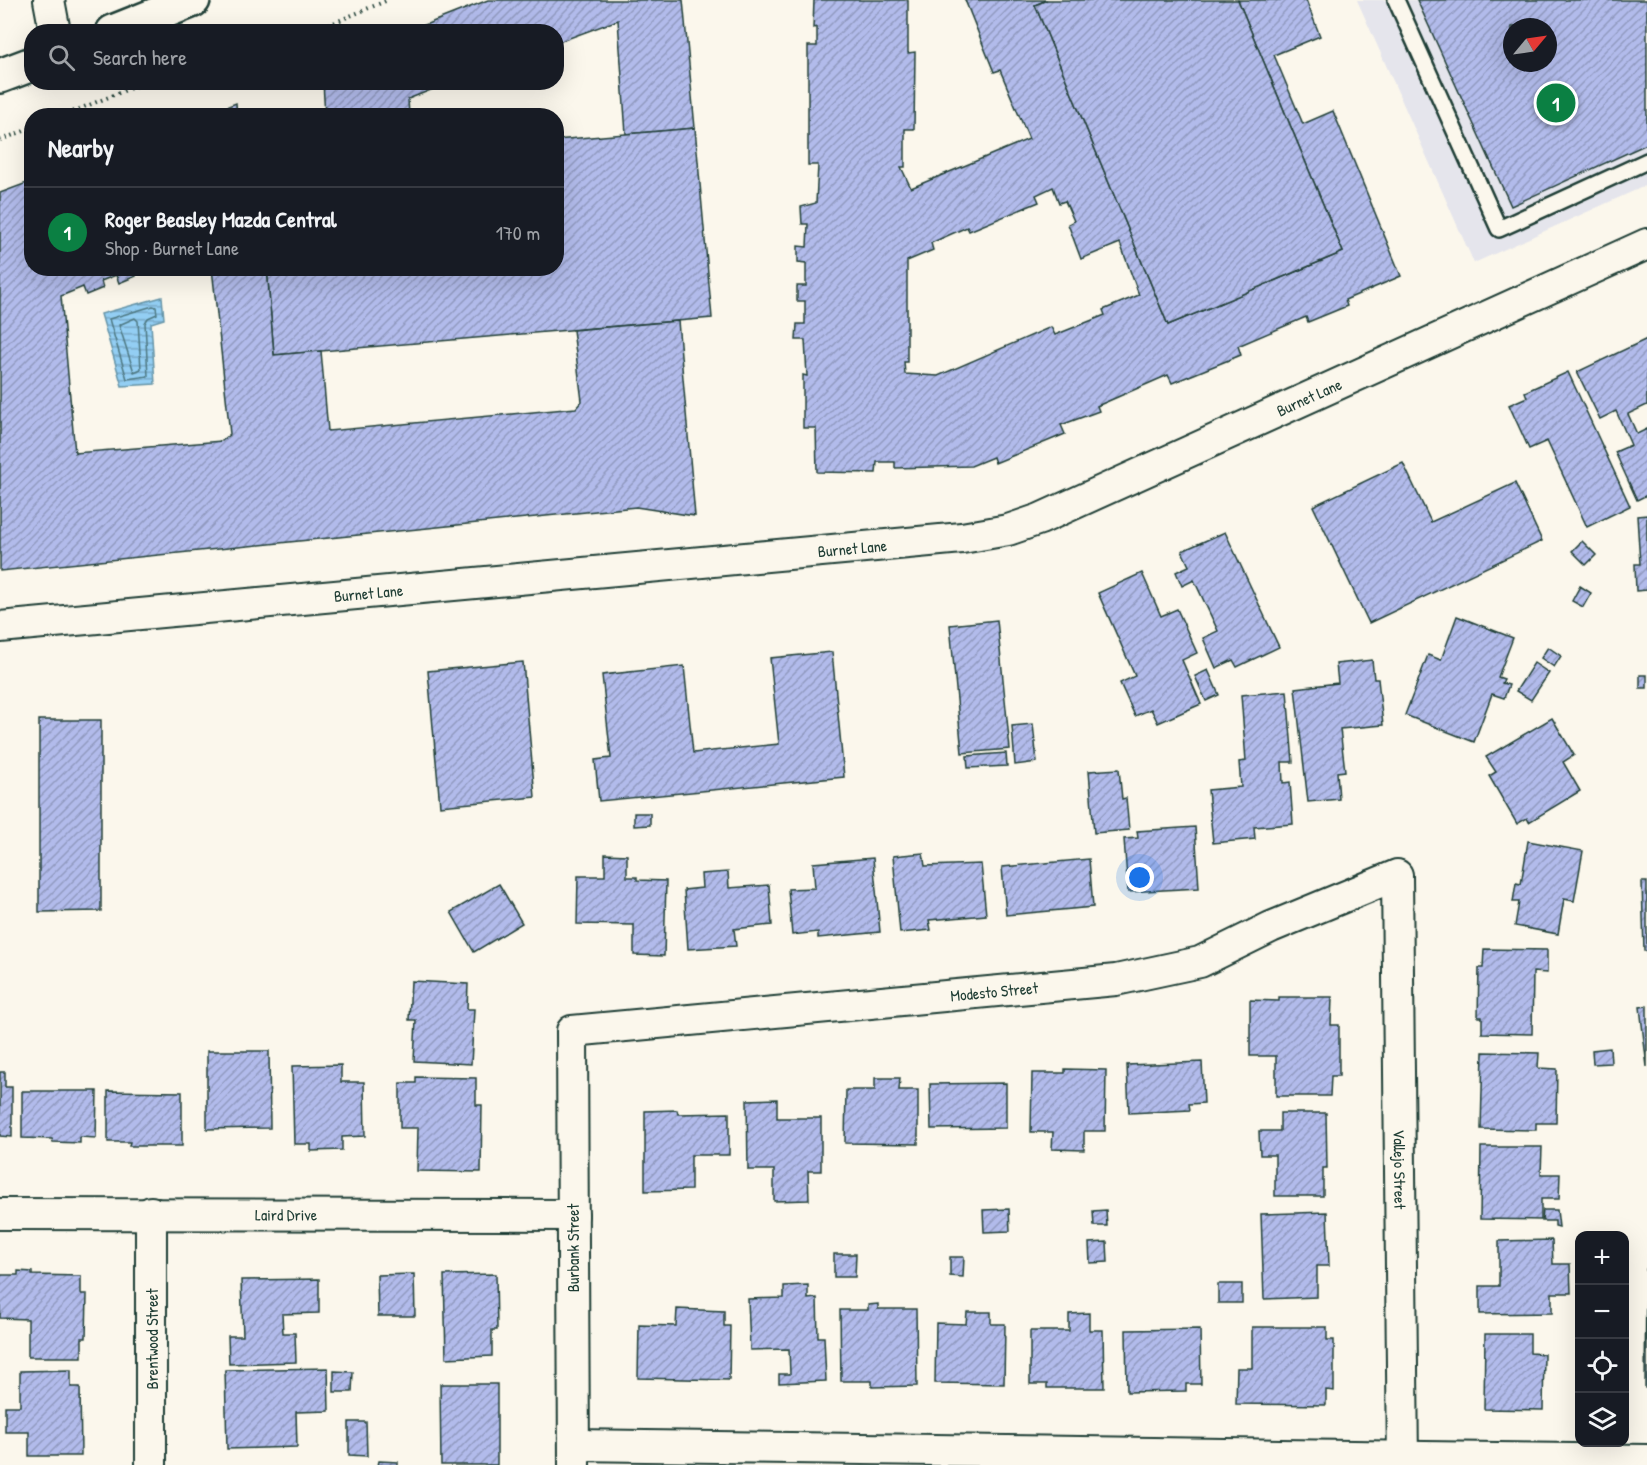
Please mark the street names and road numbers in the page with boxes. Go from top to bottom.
street label: Burnet Lane [1273,373,1346,421]
street label: Burnet Lane [817,534,889,562]
street label: Burnet Lane [333,579,405,607]
street label: Modesto Street [949,976,1039,1006]
street label: Vallejo Street [1389,1129,1411,1210]
street label: Laird Drive [255,1203,318,1226]
street label: Burbank Street [562,1203,584,1292]
street label: Brentwood Street [141,1288,163,1389]

